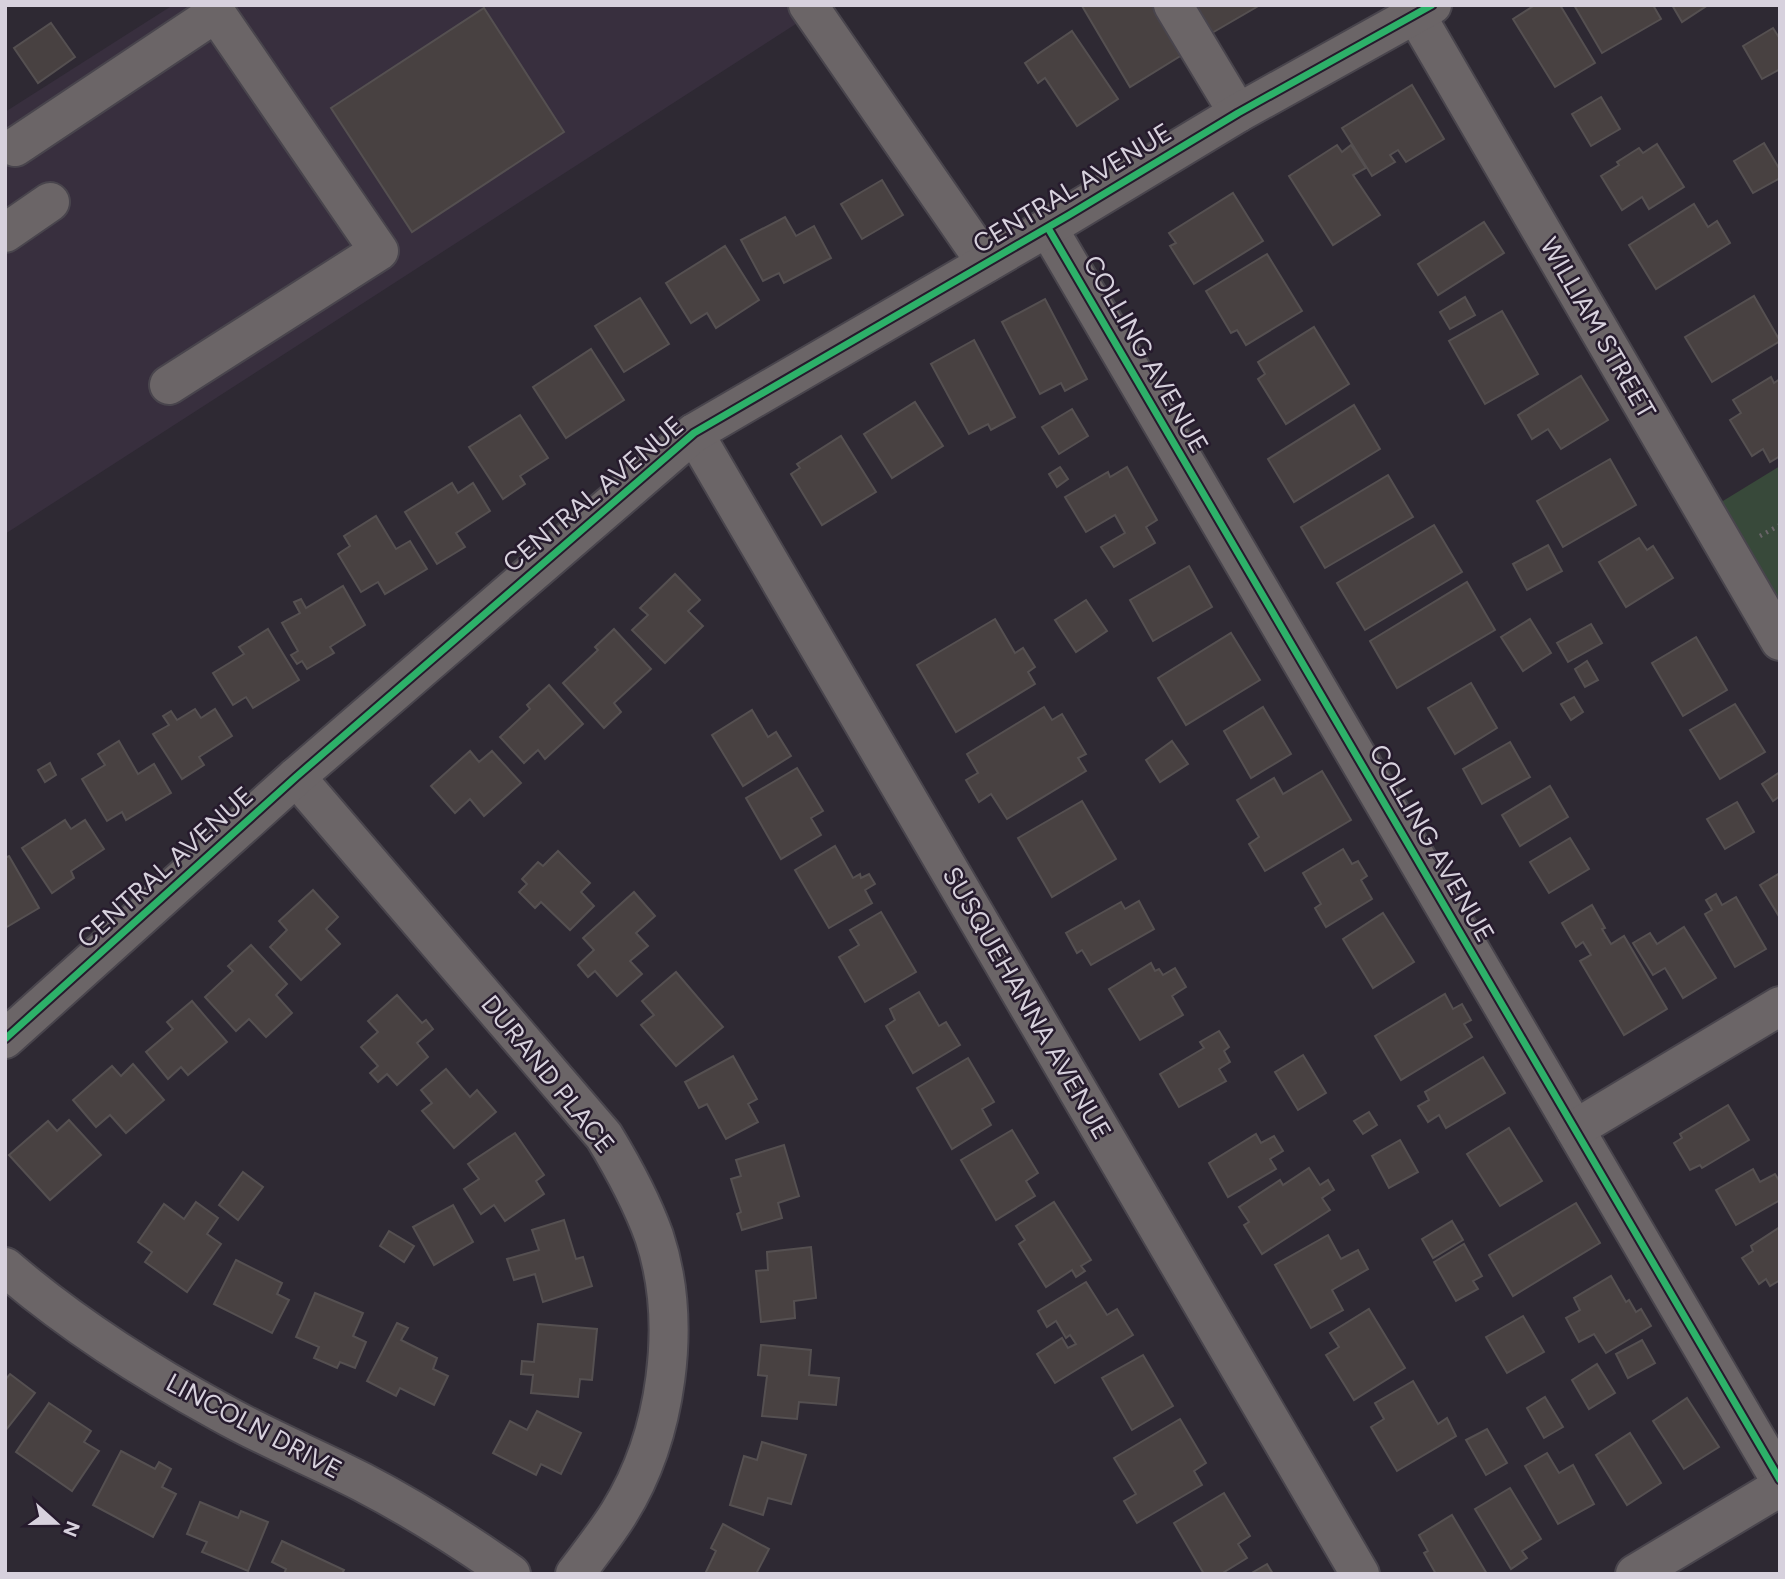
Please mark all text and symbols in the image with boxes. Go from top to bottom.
street label: CENTRAL AVENUE [967,116,1177,260]
street label: WILLIAM STREET [1533,232,1663,425]
street label: COLLING AVENUE [1076,249,1216,459]
street label: CENTRAL AVENUE [496,409,690,579]
street label: COLLING AVENUE [1362,738,1502,948]
street label: CENTRAL AVENUE [70,779,260,955]
street label: SUSQUEHANNA AVENUE [936,861,1118,1145]
street label: DURAND PLACE [474,988,622,1160]
street label: LINCOLN DRIVE [161,1366,347,1486]
north arrow [21,1488,91,1558]
text: N [58,1518,85,1540]

